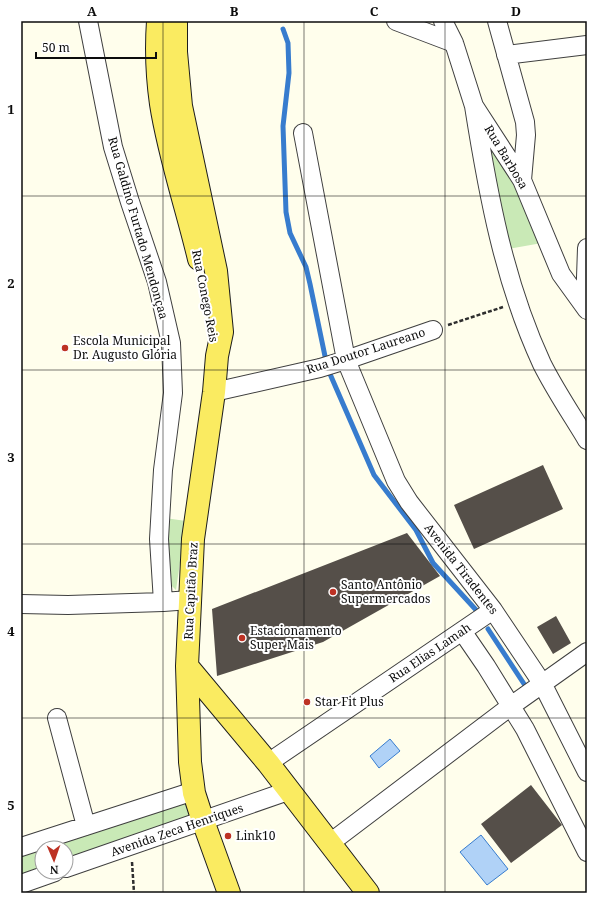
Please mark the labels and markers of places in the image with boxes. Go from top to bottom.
place label: Escola Municipal Dr. Augusto Glória [73,332,177,363]
marker: Escola Municipal Dr. Augusto Glória [60,343,70,353]
place label: Santo Antônio Supermercados [341,576,430,607]
marker: Santo Antônio Supermercados [328,587,338,597]
place label: Estacionamento Super Mais [250,622,342,653]
marker: Estacionamento Super Mais [237,633,247,643]
place label: Star Fit Plus [315,693,384,710]
marker: Star Fit Plus [302,697,312,707]
place label: Link10 [236,827,276,844]
marker: Link10 [223,831,233,841]

